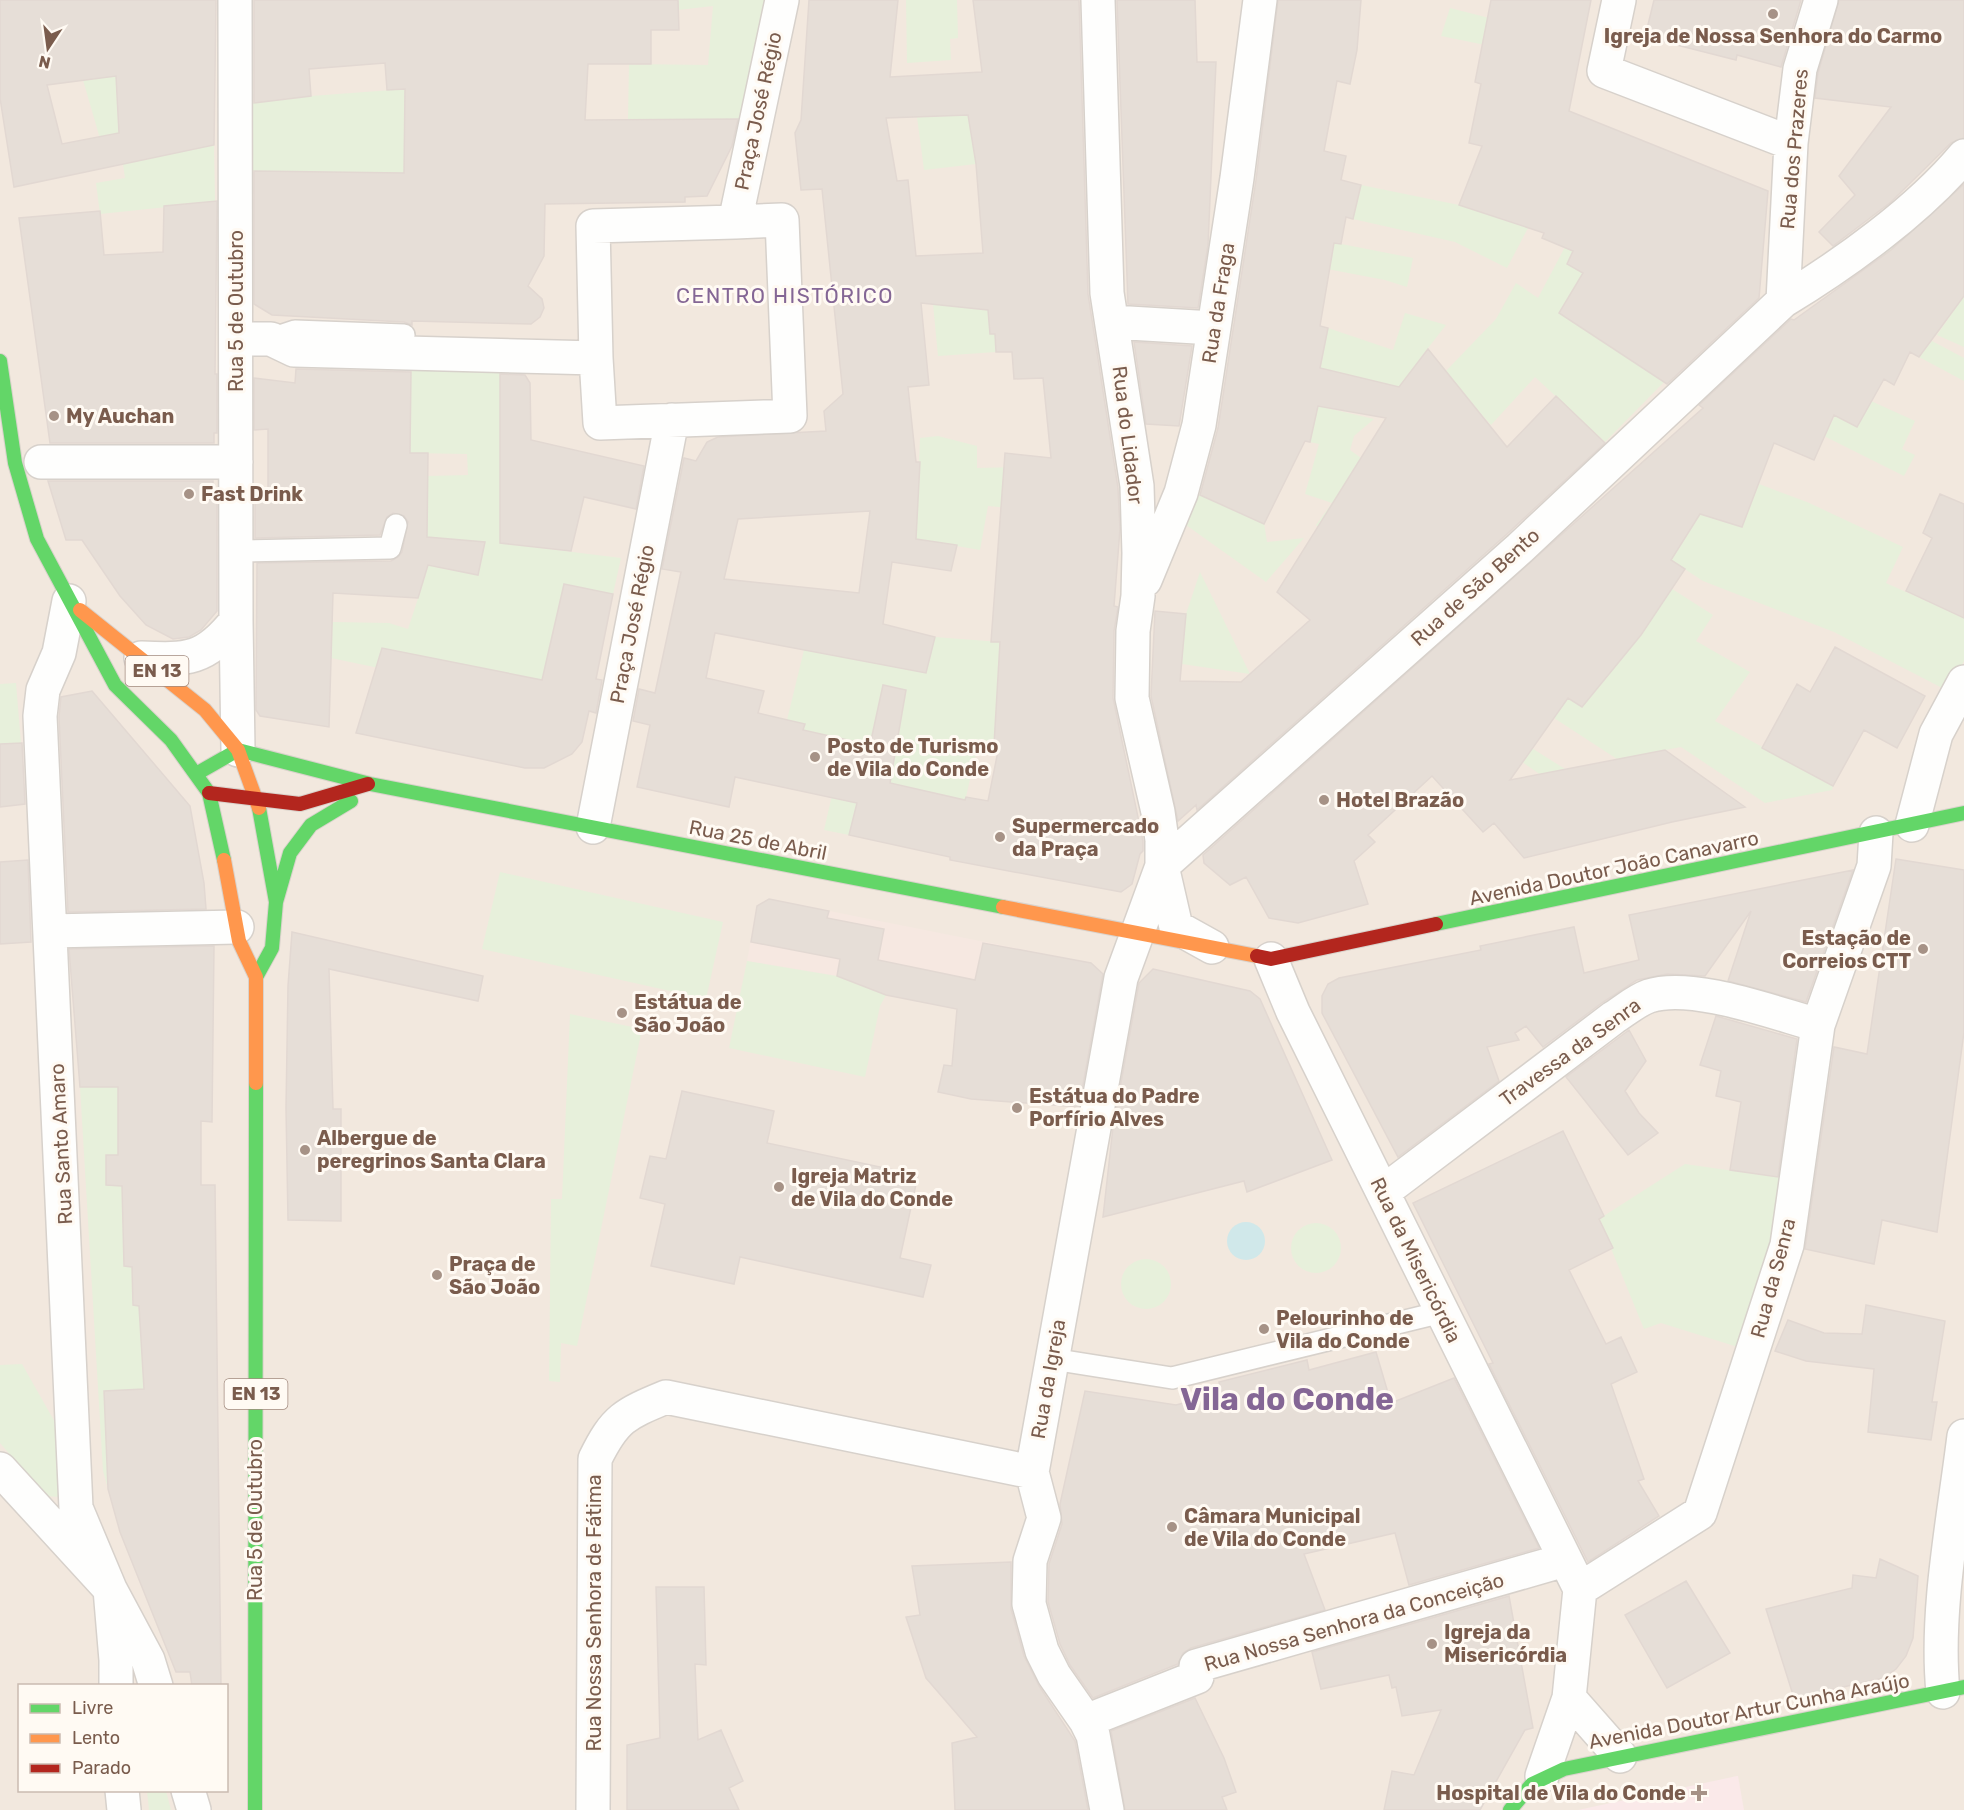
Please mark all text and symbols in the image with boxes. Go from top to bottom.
marker: Igreja de Nossa Senhora do Carmo [1766,7,1780,21]
north arrow [18,18,78,78]
place label: Igreja de Nossa Senhora do Carmo [1604,24,1942,48]
street label: Praça José Régio [730,30,786,192]
text: N [37,52,52,73]
street label: Rua dos Prazeres [1775,68,1813,230]
street label: Rua 5 de Outubro [224,230,248,392]
street label: Rua da Fraga [1197,241,1239,365]
district label: CENTRO HISTÓRICO [676,283,894,308]
street label: Rua do Lidador [1108,364,1148,506]
place label: My Auchan [66,404,174,428]
marker: My Auchan [47,409,61,423]
place label: Fast Drink [201,482,303,506]
marker: Fast Drink [182,487,196,501]
street label: Rua de São Bento [1406,523,1544,651]
street label: Praça José Régio [605,543,659,705]
road number: EN 13 [126,656,188,686]
place label: Posto de Turismo de Vila do Conde [827,734,999,781]
marker: Posto de Turismo de Vila do Conde [808,750,822,764]
place label: Hotel Brazão [1336,788,1464,812]
marker: Hotel Brazão [1317,793,1331,807]
place label: Supermercado da Praça [1012,814,1159,861]
street label: Rua 25 de Abril [687,815,829,865]
street label: Avenida Doutor João Canavarro [1467,826,1761,910]
marker: Supermercado da Praça [993,830,1007,844]
place label: Estação de Correios CTT [1782,926,1911,973]
marker: Estação de Correios CTT [1916,942,1930,956]
place label: Estátua de São João [634,990,742,1037]
street label: Travessa da Senra [1495,993,1645,1111]
marker: Estátua de São João [615,1006,629,1020]
street label: Rua Santo Amaro [45,1063,77,1225]
place label: Estátua do Padre Porfírio Alves [1029,1084,1200,1131]
marker: Estátua do Padre Porfírio Alves [1010,1101,1024,1115]
place label: Albergue de peregrinos Santa Clara [317,1126,546,1173]
marker: Albergue de peregrinos Santa Clara [298,1143,312,1157]
place label: Igreja Matriz de Vila do Conde [791,1164,953,1211]
street label: Rua da Misericórdia [1366,1173,1466,1347]
marker: Igreja Matriz de Vila do Conde [772,1180,786,1194]
street label: Rua da Senra [1745,1215,1801,1341]
place label: Praça de São João [449,1252,540,1299]
marker: Praça de São João [430,1268,444,1282]
place label: Pelourinho de Vila do Conde [1276,1306,1414,1353]
street label: Rua da Igreja [1026,1317,1070,1441]
marker: Pelourinho de Vila do Conde [1257,1322,1271,1336]
road number: EN 13 [224,1379,288,1409]
district label: Vila do Conde [1180,1380,1394,1418]
street label: Rua 5 de Outubro [243,1439,267,1601]
street label: Rua Nossa Senhora de Fátima [582,1474,606,1752]
place label: Câmara Municipal de Vila do Conde [1184,1504,1361,1551]
marker: Câmara Municipal de Vila do Conde [1165,1520,1179,1534]
street label: Rua Nossa Senhora da Conceição [1201,1568,1507,1676]
place label: Igreja da Misericórdia [1444,1620,1567,1667]
marker: Igreja da Misericórdia [1425,1637,1439,1651]
street label: Avenida Doutor Artur Cunha Araújo [1587,1668,1911,1754]
legend [18,1684,228,1792]
text: Livre [72,1697,113,1719]
text: Lento [72,1727,120,1749]
text: Parado [72,1757,131,1779]
place label: Hospital de Vila do Conde [1436,1781,1686,1805]
marker: Hospital de Vila do Conde [1690,1784,1708,1802]

